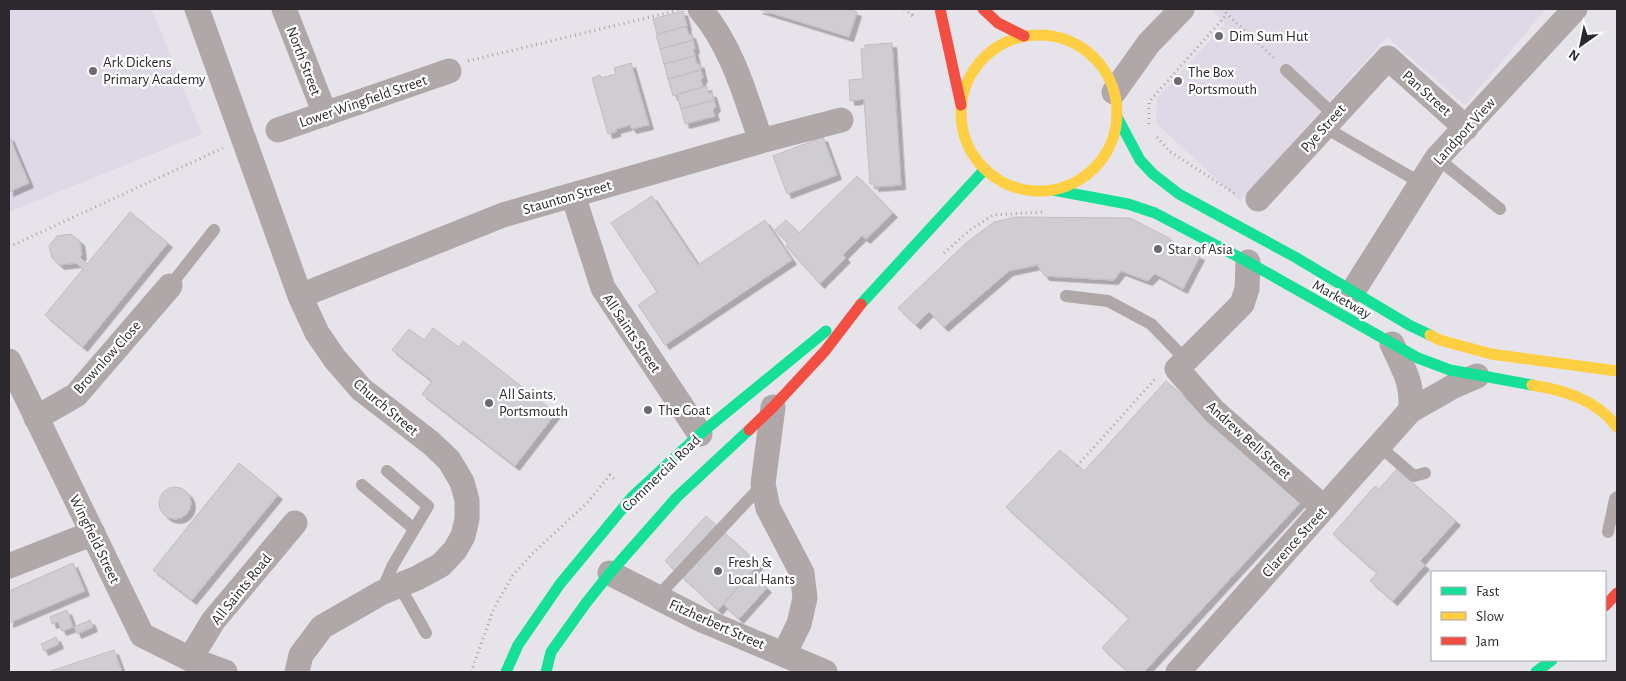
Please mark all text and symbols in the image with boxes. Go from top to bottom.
north arrow [1556,20,1606,70]
street label: North Street [284,25,324,98]
place label: Dim Sum Hut [1229,29,1309,44]
marker: Dim Sum Hut [1213,30,1225,42]
text: N [1567,47,1582,64]
place label: Ark Dickens Primary Academy [103,55,206,87]
marker: Ark Dickens Primary Academy [87,65,99,77]
place label: The Box Portsmouth [1188,65,1257,97]
street label: Pan Street [1399,68,1454,119]
street label: Lower Wingfield Street [297,73,429,130]
marker: The Box Portsmouth [1172,75,1184,87]
street label: Landport View [1430,95,1498,168]
street label: Pye Street [1298,101,1349,155]
street label: Staunton Street [521,178,613,217]
place label: Star of Asia [1168,242,1233,257]
marker: Star of Asia [1152,243,1164,255]
street label: Marketway [1310,277,1374,322]
street label: All Saints Street [600,291,664,376]
street label: Brownlow Close [71,318,144,397]
street label: Church Street [350,376,421,439]
place label: All Saints, Portsmouth [499,387,568,419]
marker: All Saints, Portsmouth [483,397,495,409]
street label: Andrew Bell Street [1203,399,1294,482]
place label: The Goat [658,403,710,418]
marker: The Goat [642,404,654,416]
street label: Commercial Road [619,432,704,514]
street label: Wingfield Street [67,493,123,586]
street label: Clarence Street [1259,504,1330,580]
street label: All Saints Road [208,551,275,628]
place label: Fresh & Local Hants [728,555,795,587]
marker: Fresh & Local Hants [712,565,724,577]
legend [1431,571,1606,661]
text: Fast [1476,584,1500,599]
street label: Fitzherbert Street [667,597,767,652]
text: Slow [1476,609,1504,624]
text: Jam [1476,634,1499,649]

